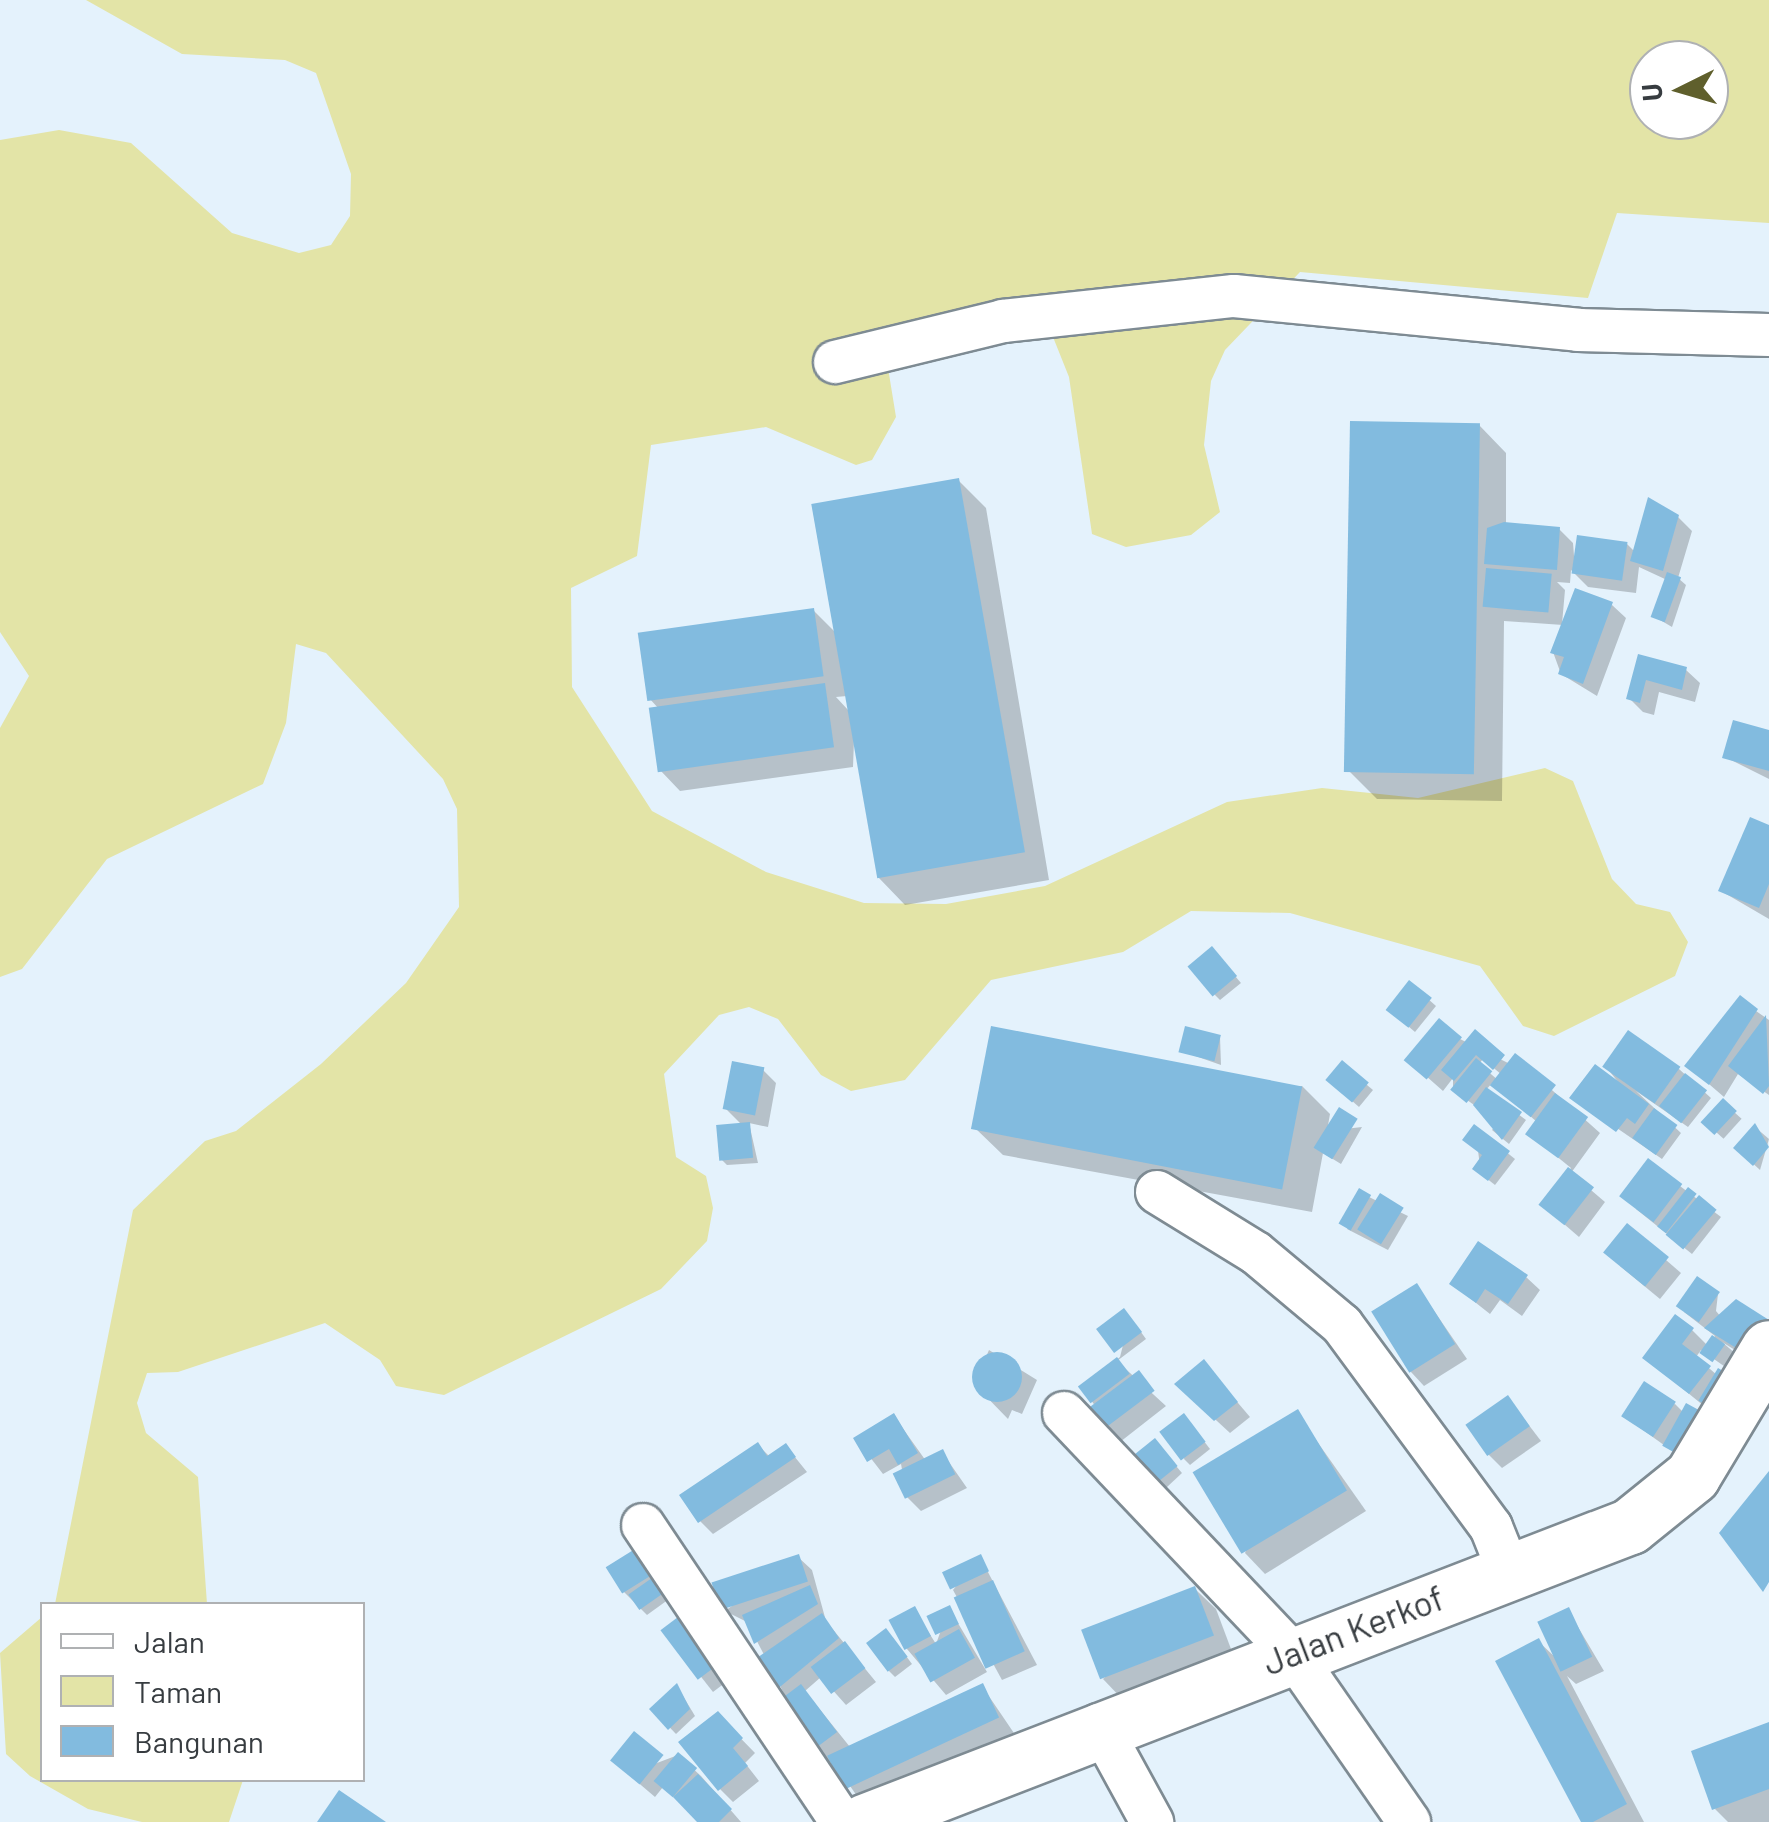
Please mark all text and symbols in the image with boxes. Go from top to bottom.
north arrow [1629,40,1729,140]
text: U [1633,82,1669,103]
street label: Jalan Kerkof [1257,1575,1449,1683]
legend [40,1602,365,1782]
text: Jalan [134,1623,205,1659]
text: Taman [134,1673,222,1709]
text: Bangunan [134,1723,264,1759]

